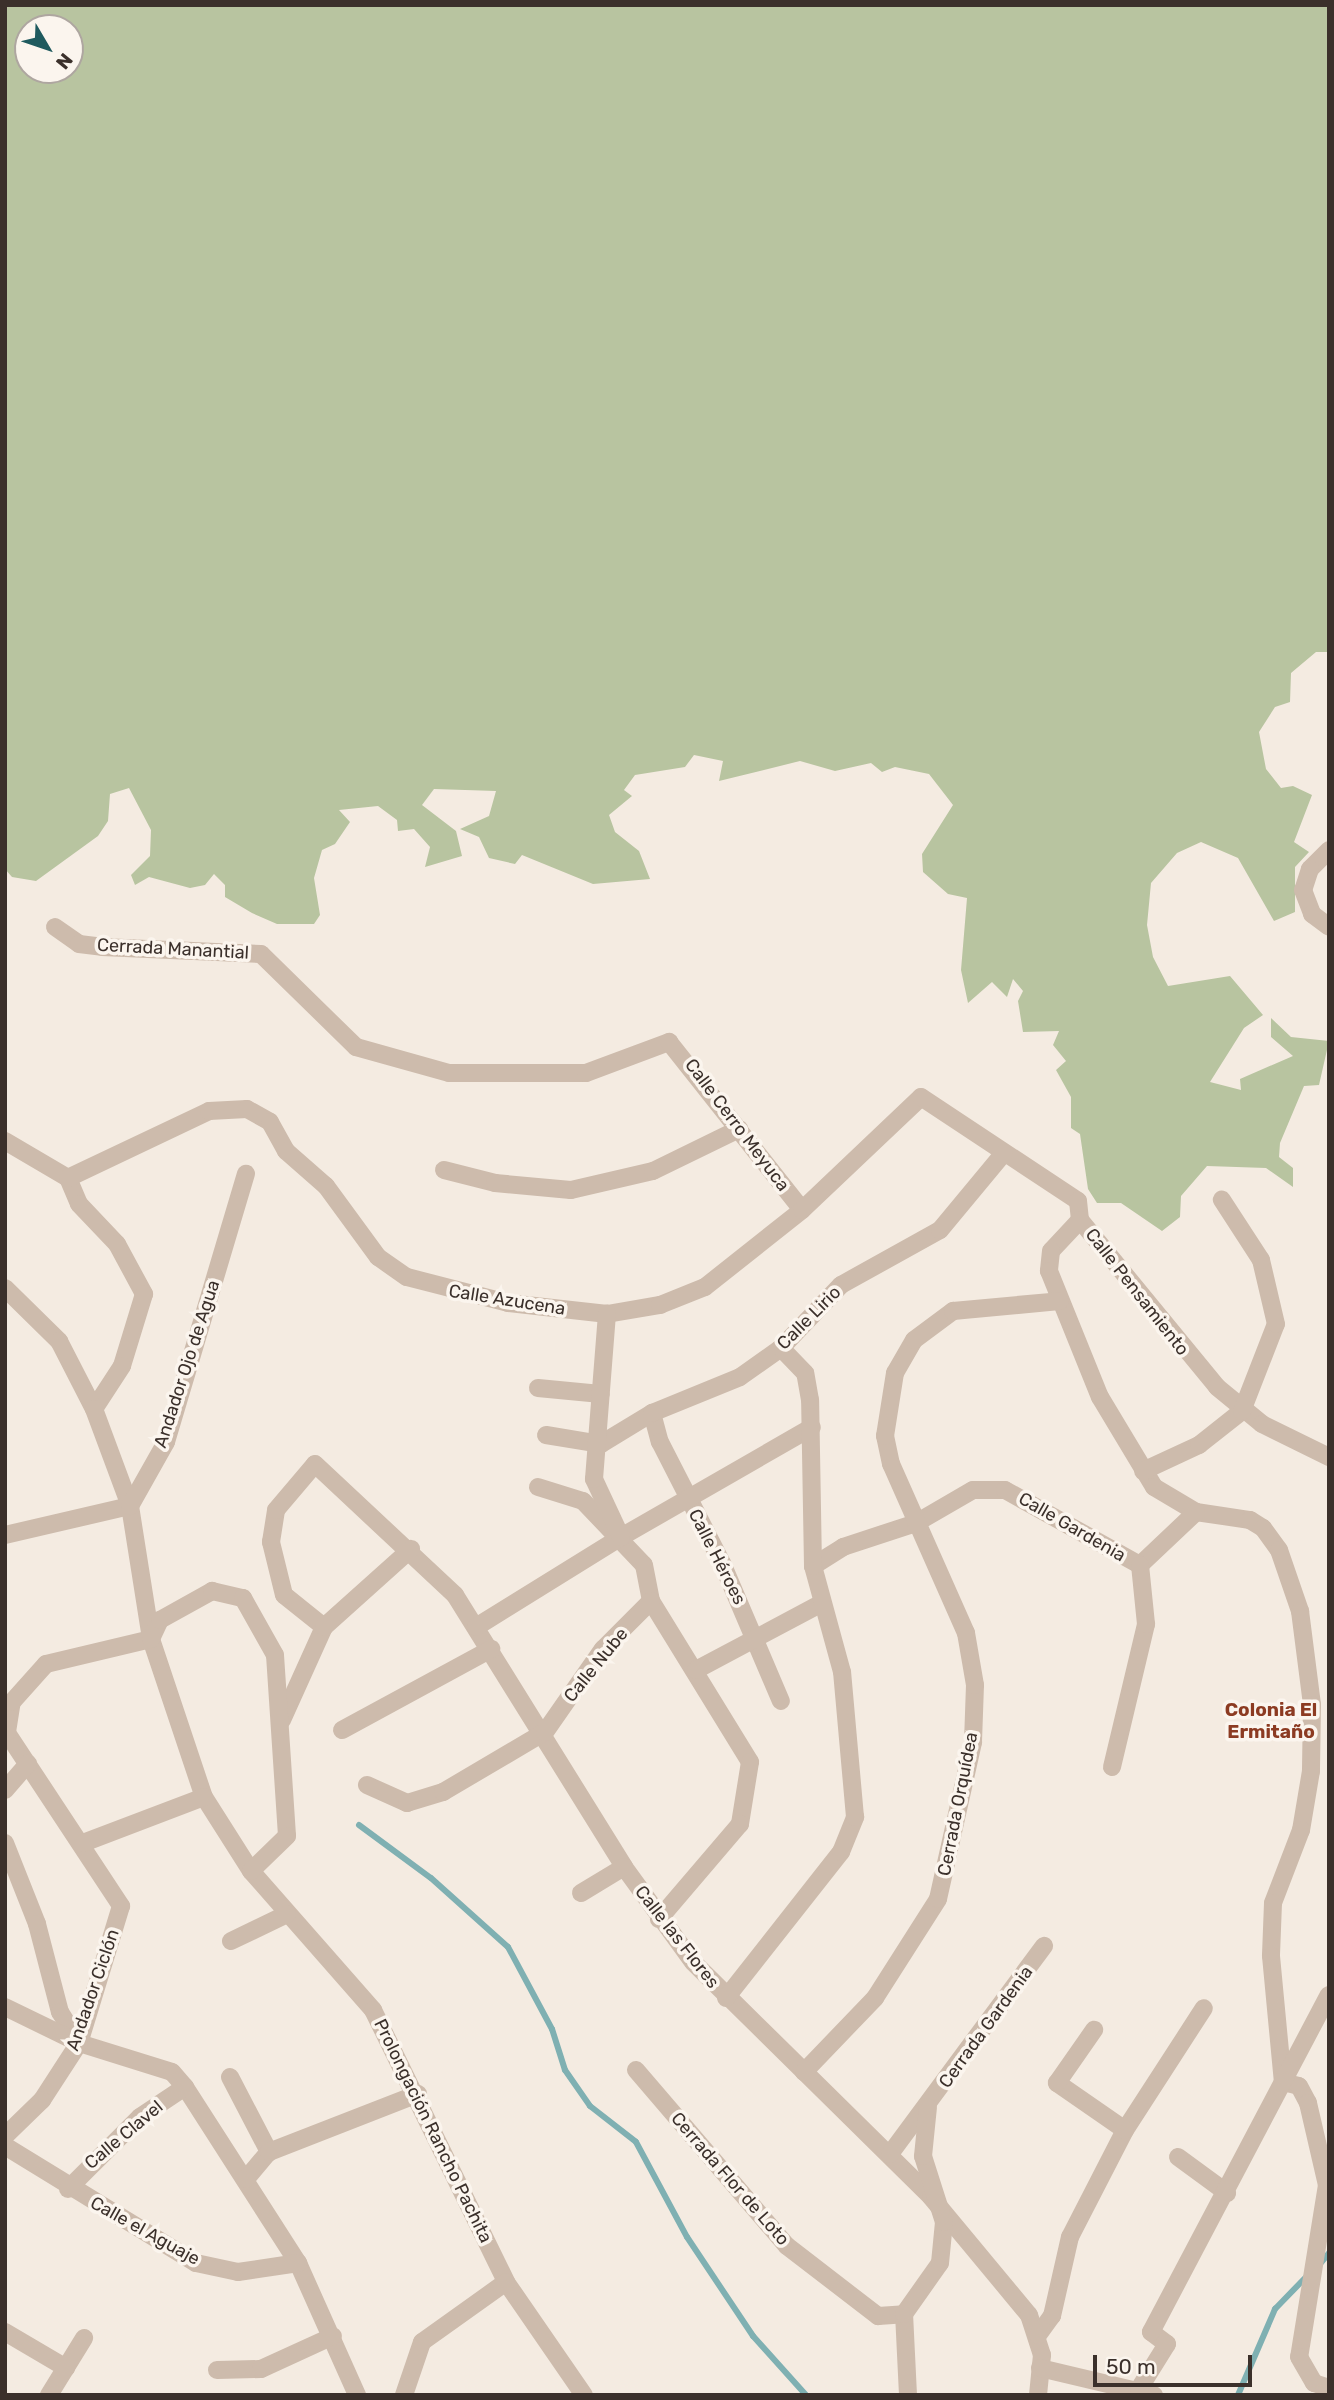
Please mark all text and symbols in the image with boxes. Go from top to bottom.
north arrow [14,14,84,84]
text: N [51,49,77,74]
street label: Cerrada Manantial [96,934,250,964]
street label: Calle Cerro Meyuca [680,1055,794,1195]
street label: Calle Pensamiento [1081,1224,1193,1360]
street label: Andador Ojo de Agua [150,1277,224,1451]
street label: Calle Azucena [447,1280,567,1320]
street label: Calle Lirio [773,1282,845,1354]
street label: Calle Gardenia [1015,1488,1129,1566]
street label: Calle Héroes [684,1506,750,1608]
street label: Calle Nube [560,1624,632,1706]
district label: Colonia El Ermitaño [1225,1699,1317,1743]
street label: Cerrada Orquídea [933,1730,983,1878]
street label: Calle las Flores [630,1881,724,1993]
street label: Andador Ciclón [62,1926,124,2054]
street label: Cerrada Gardenia [935,1962,1037,2092]
street label: Prolongación Rancho Pachita [369,2015,497,2247]
street label: Calle Clavel [81,2096,167,2174]
street label: Cerrada Flor de Loto [666,2108,794,2250]
street label: Calle el Aguaje [86,2192,204,2270]
scale bar [1096,2340,1255,2384]
text: 50 m [1106,2354,1156,2379]

